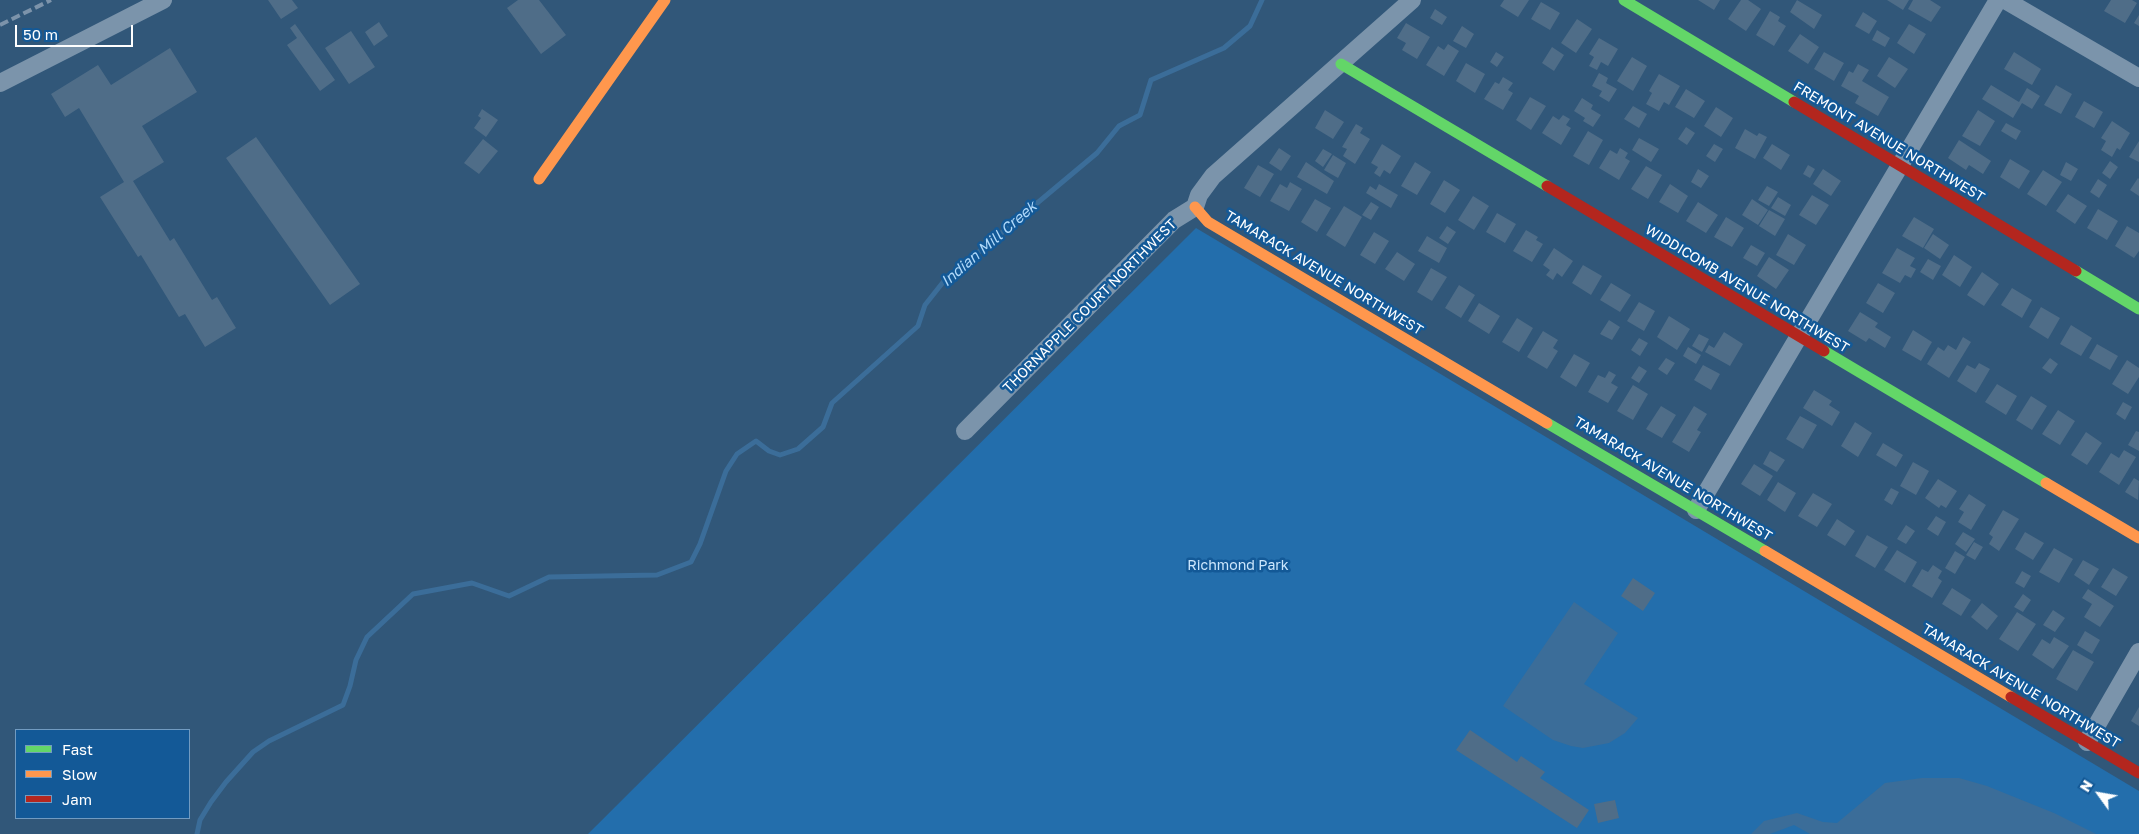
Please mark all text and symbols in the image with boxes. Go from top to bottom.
scale bar [18,15,135,47]
text: 50 m [23,25,58,43]
street label: FREMONT AVENUE NORTHWEST [1791,78,1987,206]
water label: Indian Mill Creek [938,198,1040,290]
street label: TAMARACK AVENUE NORTHWEST [1222,207,1426,339]
street label: THORNAPPLE COURT NORTHWEST [1000,216,1180,396]
street label: WIDDICOMB AVENUE NORTHWEST [1642,221,1852,357]
street label: TAMARACK AVENUE NORTHWEST [1571,413,1775,545]
park label: Richmond Park [1187,558,1289,574]
street label: TAMARACK AVENUE NORTHWEST [1919,620,2123,752]
legend [15,729,190,819]
text: Fast [62,740,93,758]
text: Slow [62,765,97,783]
north arrow [2074,769,2124,819]
text: N [2076,777,2096,795]
text: Jam [62,790,92,808]

